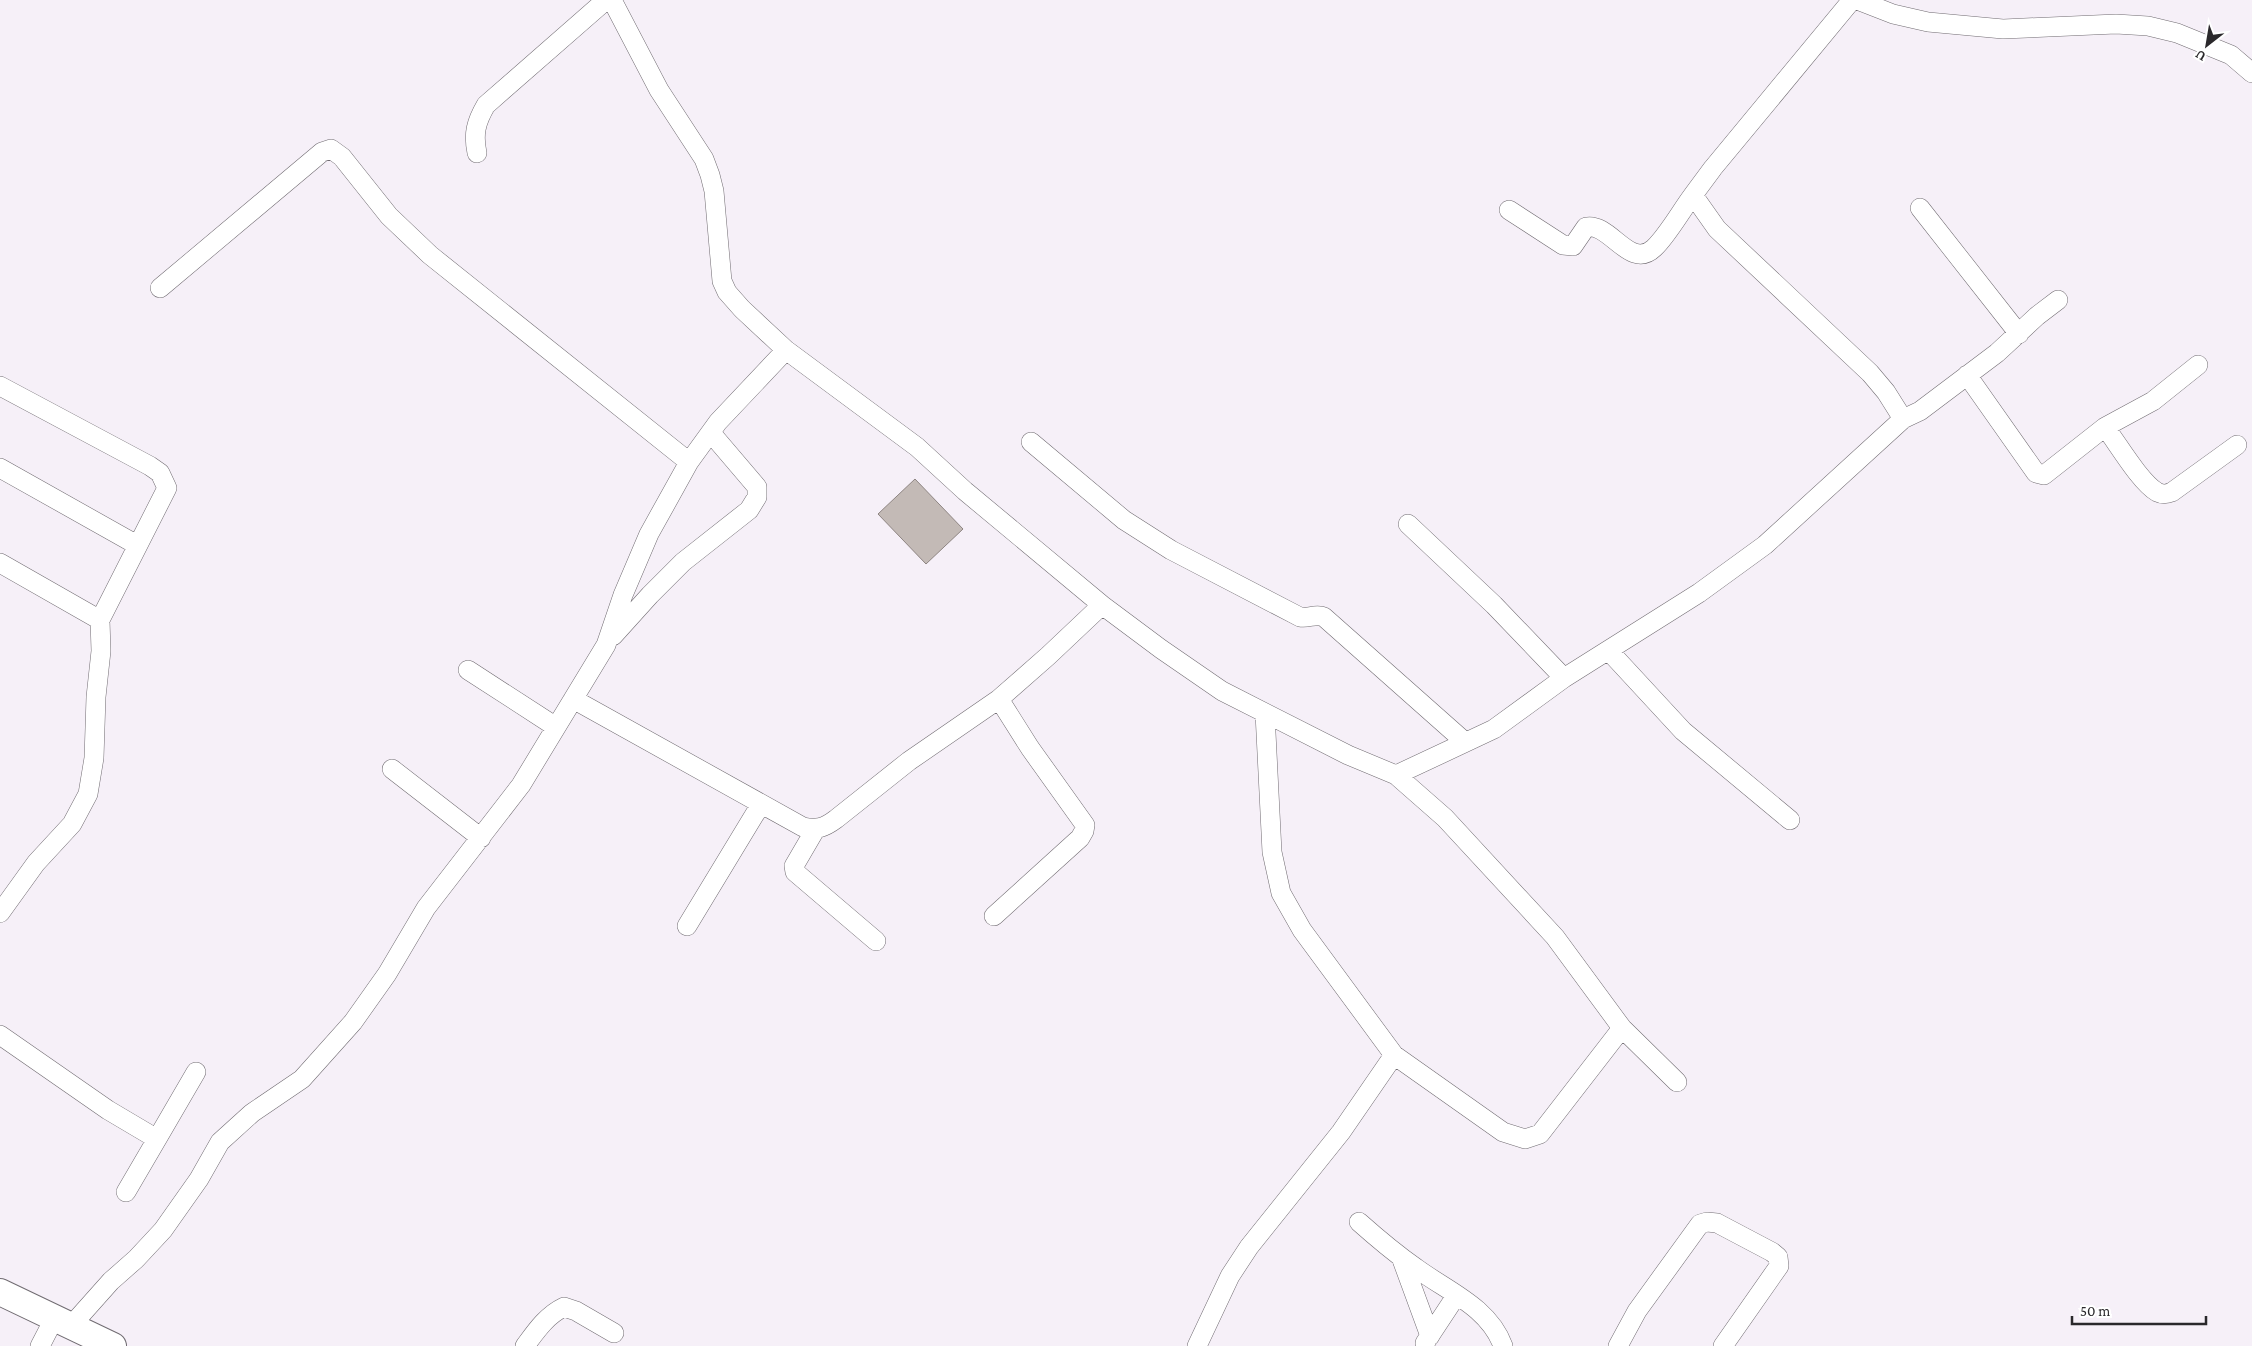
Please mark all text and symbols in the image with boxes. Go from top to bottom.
north arrow [2182,20,2232,70]
text: U [2192,47,2209,65]
scale bar [2072,1294,2206,1326]
text: 50 m [2080,1303,2110,1319]

